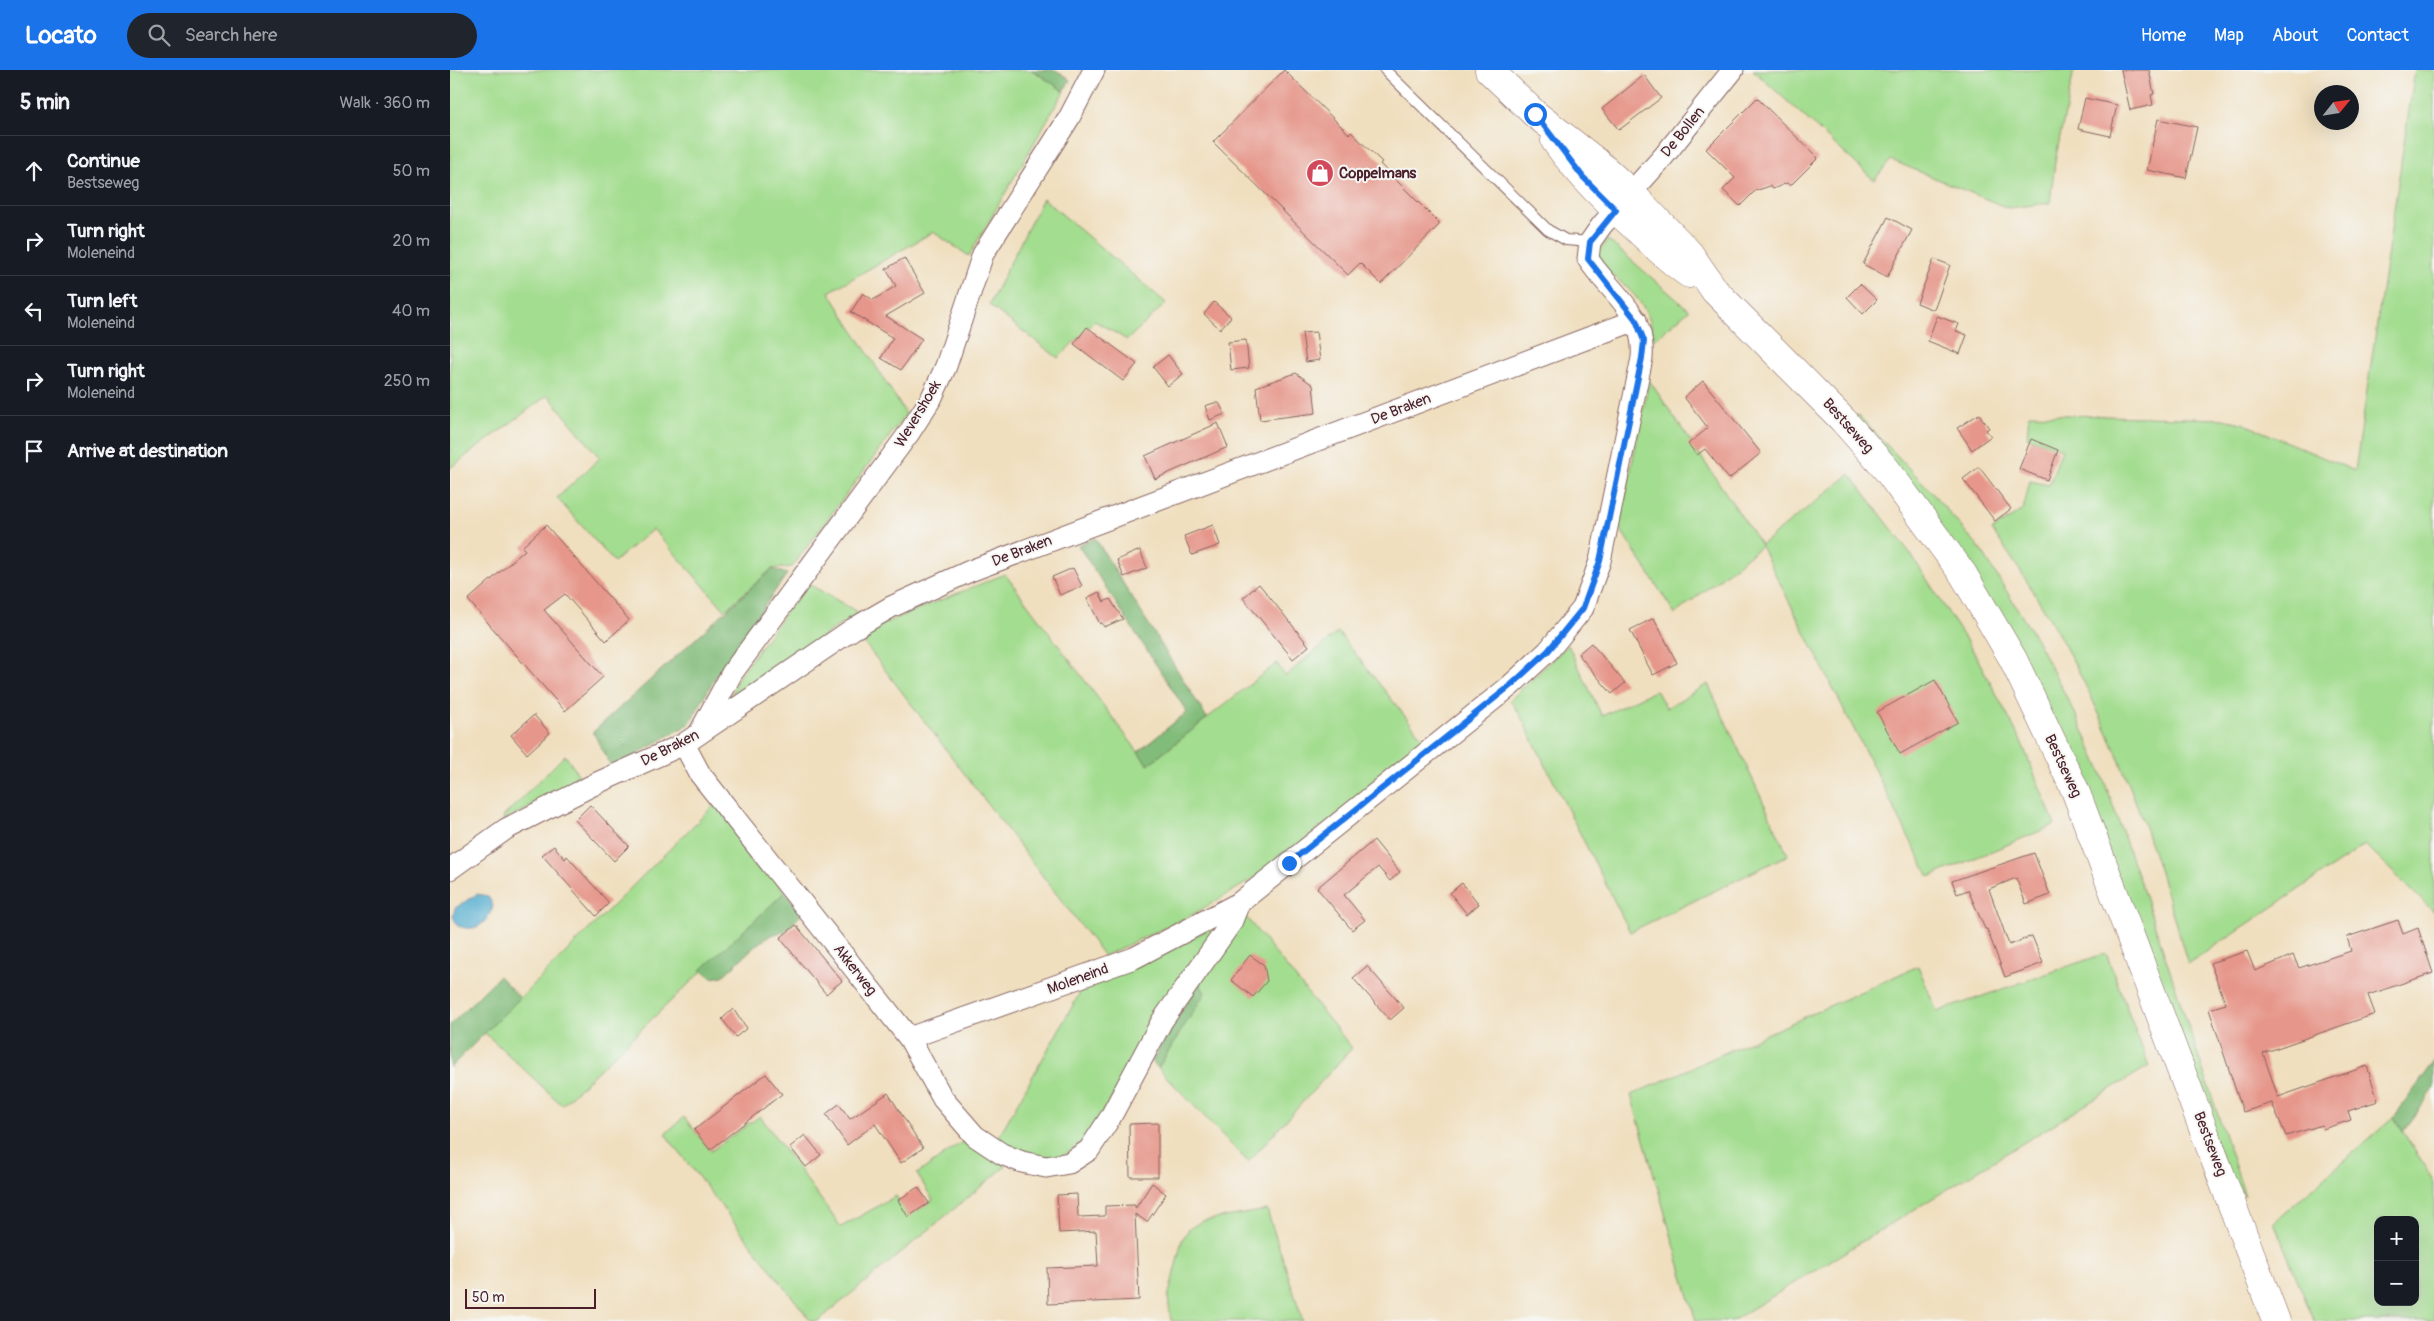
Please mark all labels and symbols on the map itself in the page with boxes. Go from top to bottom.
north arrow [2314,85,2359,130]
route start [1524,103,1547,126]
street label: De Bollen [1657,103,1709,161]
shop icon: Coppelmans [1305,158,1335,188]
place label: Coppelmans [1339,164,1417,183]
street label: Wevershoek [891,376,946,451]
street label: De Braken [1368,389,1434,429]
street label: Bestseweg [1818,394,1878,458]
street label: De Braken [989,531,1055,571]
street label: De Braken [638,725,702,771]
street label: Bestseweg [2040,731,2086,801]
route end [1278,852,1301,875]
street label: Akkerweg [829,940,881,1000]
street label: Moleneind [1045,959,1111,999]
street label: Bestseweg [2189,1109,2231,1179]
scale bar [465,1286,596,1309]

